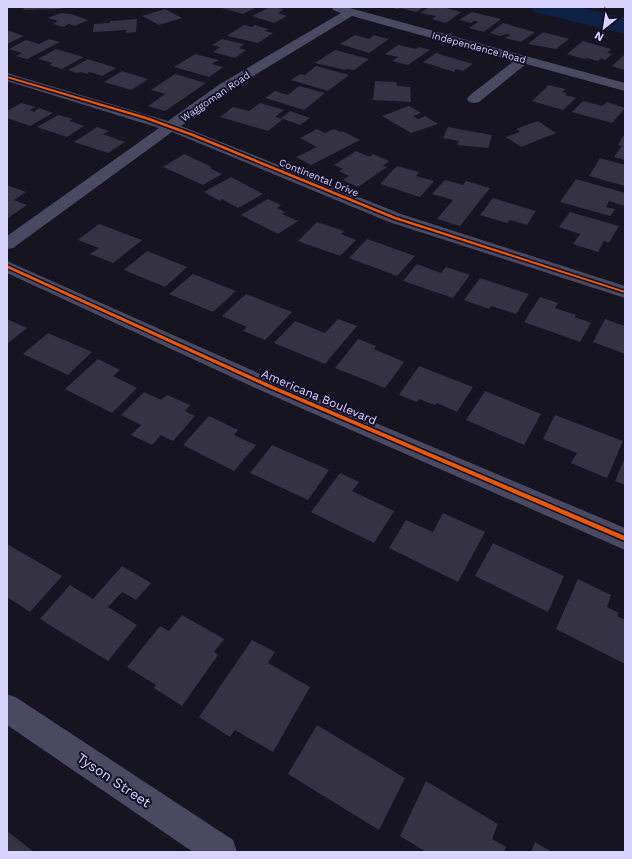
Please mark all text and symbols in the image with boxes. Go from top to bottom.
north arrow [584,8,624,48]
text: N [592,29,606,44]
street label: Independence Road [431,30,527,65]
street label: Waggoman Road [179,69,252,124]
street label: Continental Drive [277,156,360,199]
street label: Americana Boulevard [259,366,379,428]
street label: Tyson Street [74,749,154,811]

